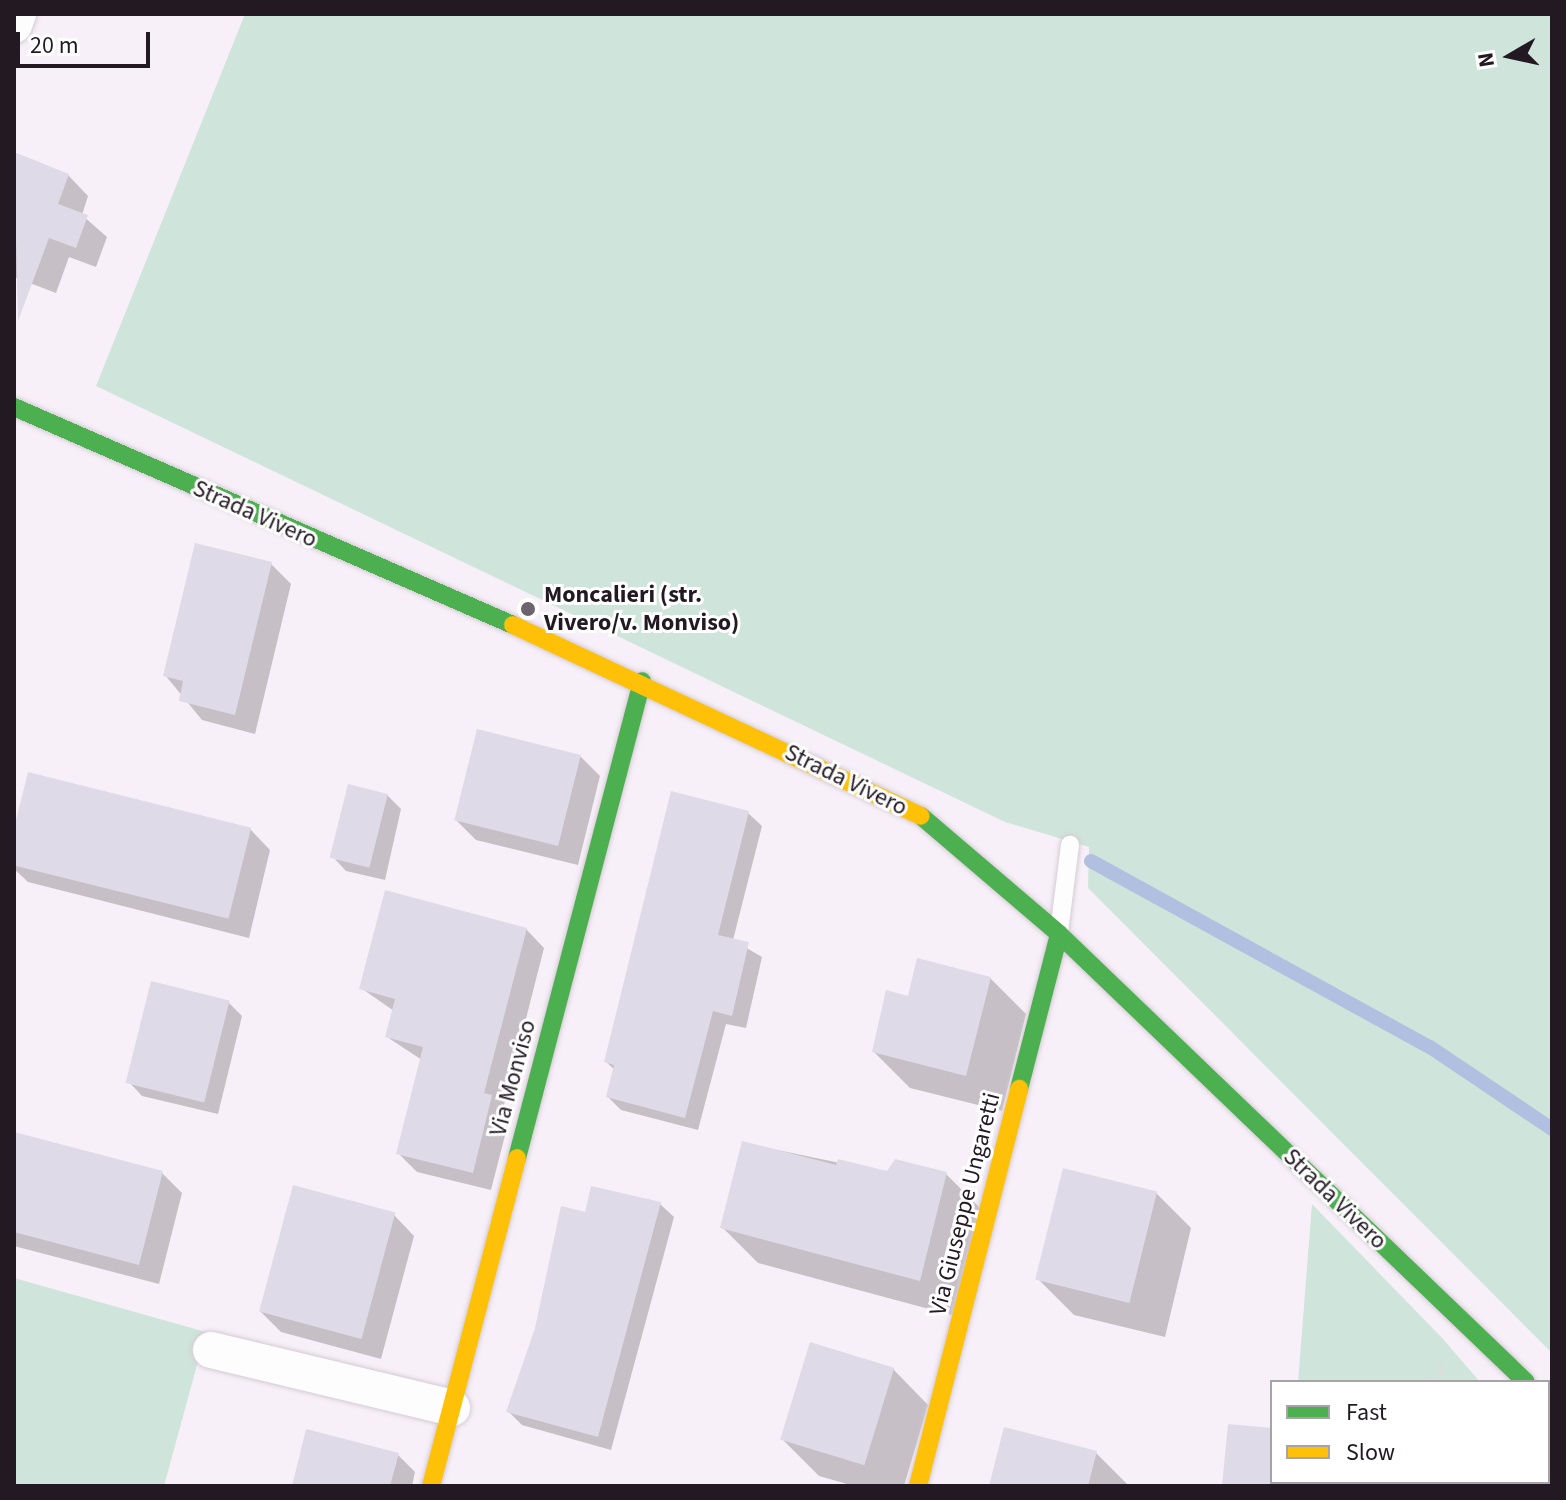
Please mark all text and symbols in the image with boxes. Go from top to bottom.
scale bar [20,16,154,66]
north arrow [1470,16,1550,96]
text: 20 m [30,28,79,63]
text: N [1469,50,1503,69]
street label: Strada Vivero [188,474,322,554]
place label: Moncalieri (str. Vivero/v. Monviso) [544,581,739,637]
marker: Moncalieri (str. Vivero/v. Monviso) [519,600,537,618]
street label: Strada Vivero [780,738,912,822]
street label: Via Monviso [484,1017,542,1139]
street label: Via Giuseppe Ungaretti [923,1090,1007,1318]
street label: Strada Vivero [1277,1143,1393,1255]
legend [1270,1380,1550,1484]
text: Fast [1346,1395,1387,1430]
text: Slow [1346,1435,1395,1470]

